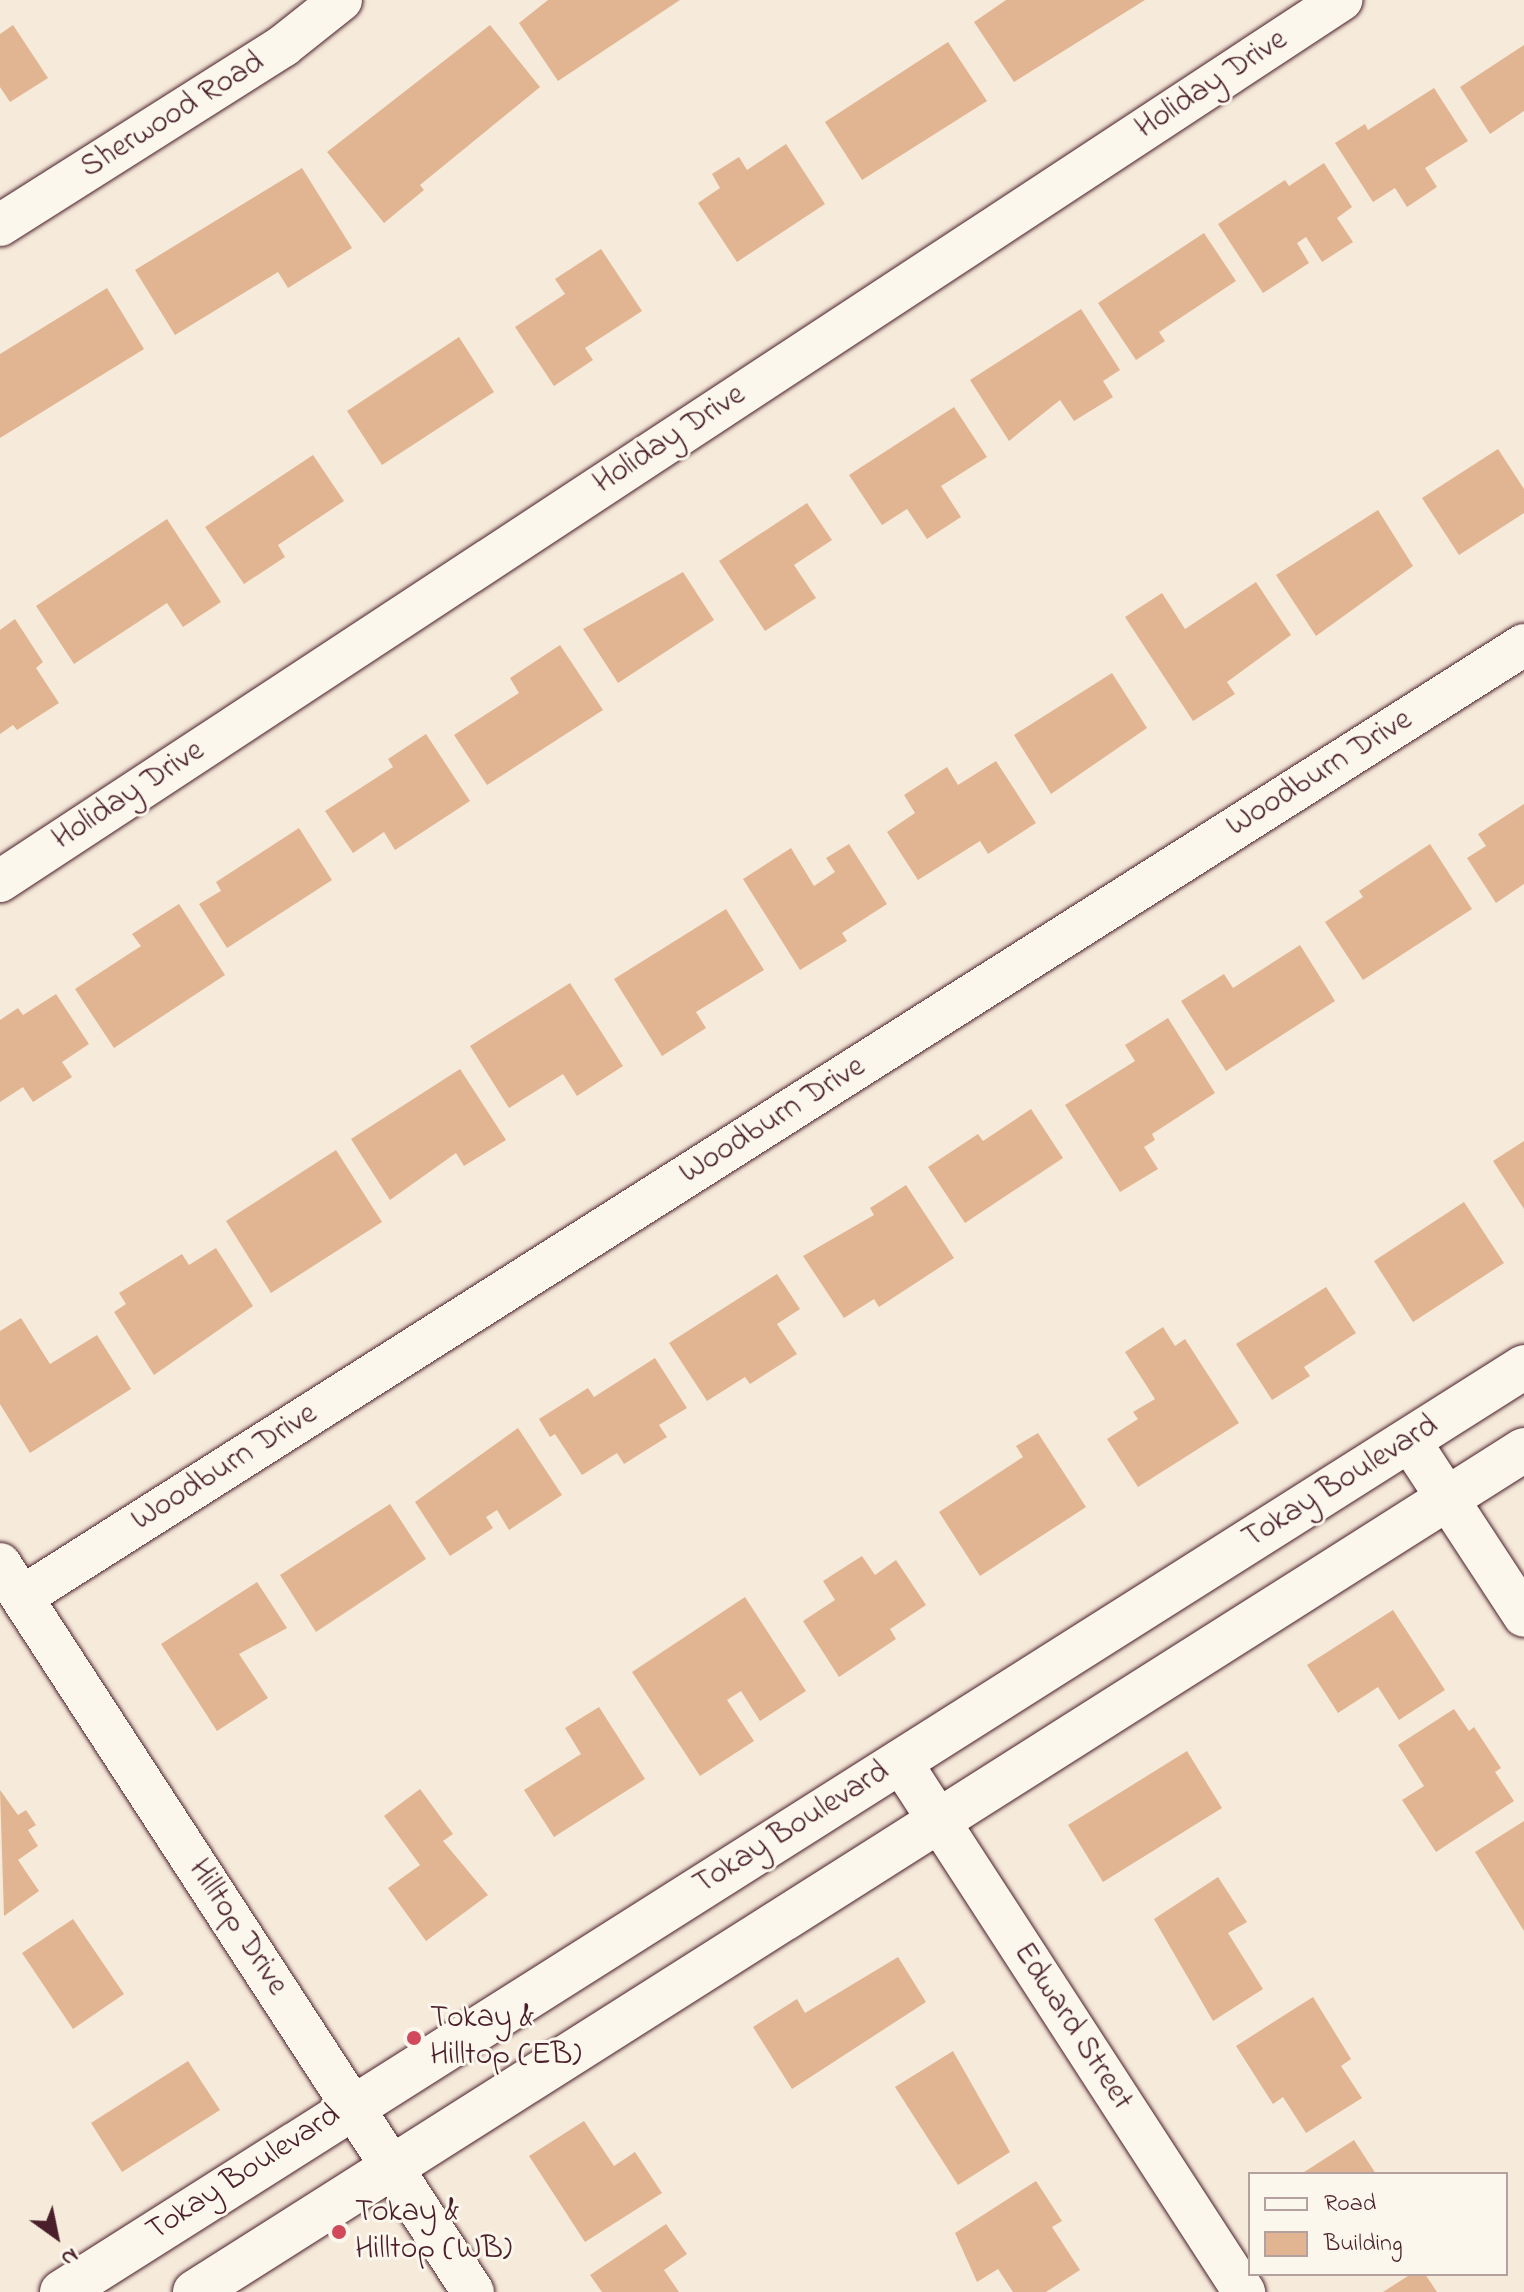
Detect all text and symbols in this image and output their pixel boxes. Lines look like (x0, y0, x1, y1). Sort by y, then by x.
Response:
street label: Holiday Drive (1129, 22, 1295, 148)
street label: Sherwood Road (74, 44, 272, 188)
street label: Holiday Drive (587, 377, 753, 503)
street label: Woodburn Drive (1220, 702, 1420, 846)
street label: Holiday Drive (46, 733, 212, 859)
street label: Woodburn Drive (673, 1049, 873, 1193)
street label: Woodburn Drive (125, 1396, 325, 1540)
street label: Tokay Boulevard (1236, 1408, 1446, 1558)
street label: Tokay Boulevard (687, 1754, 897, 1904)
street label: Hilltop Drive (179, 1853, 295, 2003)
street label: Edward Street (1004, 1936, 1140, 2118)
place label: Tokay & Hilltop (EB) (430, 2001, 582, 2076)
marker: Tokay & Hilltop (EB) (405, 2029, 423, 2047)
street label: Tokay Boulevard (140, 2097, 348, 2251)
legend (1248, 2172, 1508, 2276)
text: Road (1324, 2187, 1376, 2222)
place label: Tokay & Hilltop (WB) (355, 2195, 512, 2270)
north arrow (16, 2196, 96, 2276)
marker: Tokay & Hilltop (WB) (330, 2223, 348, 2241)
text: Building (1324, 2227, 1403, 2262)
text: N (54, 2239, 84, 2274)

